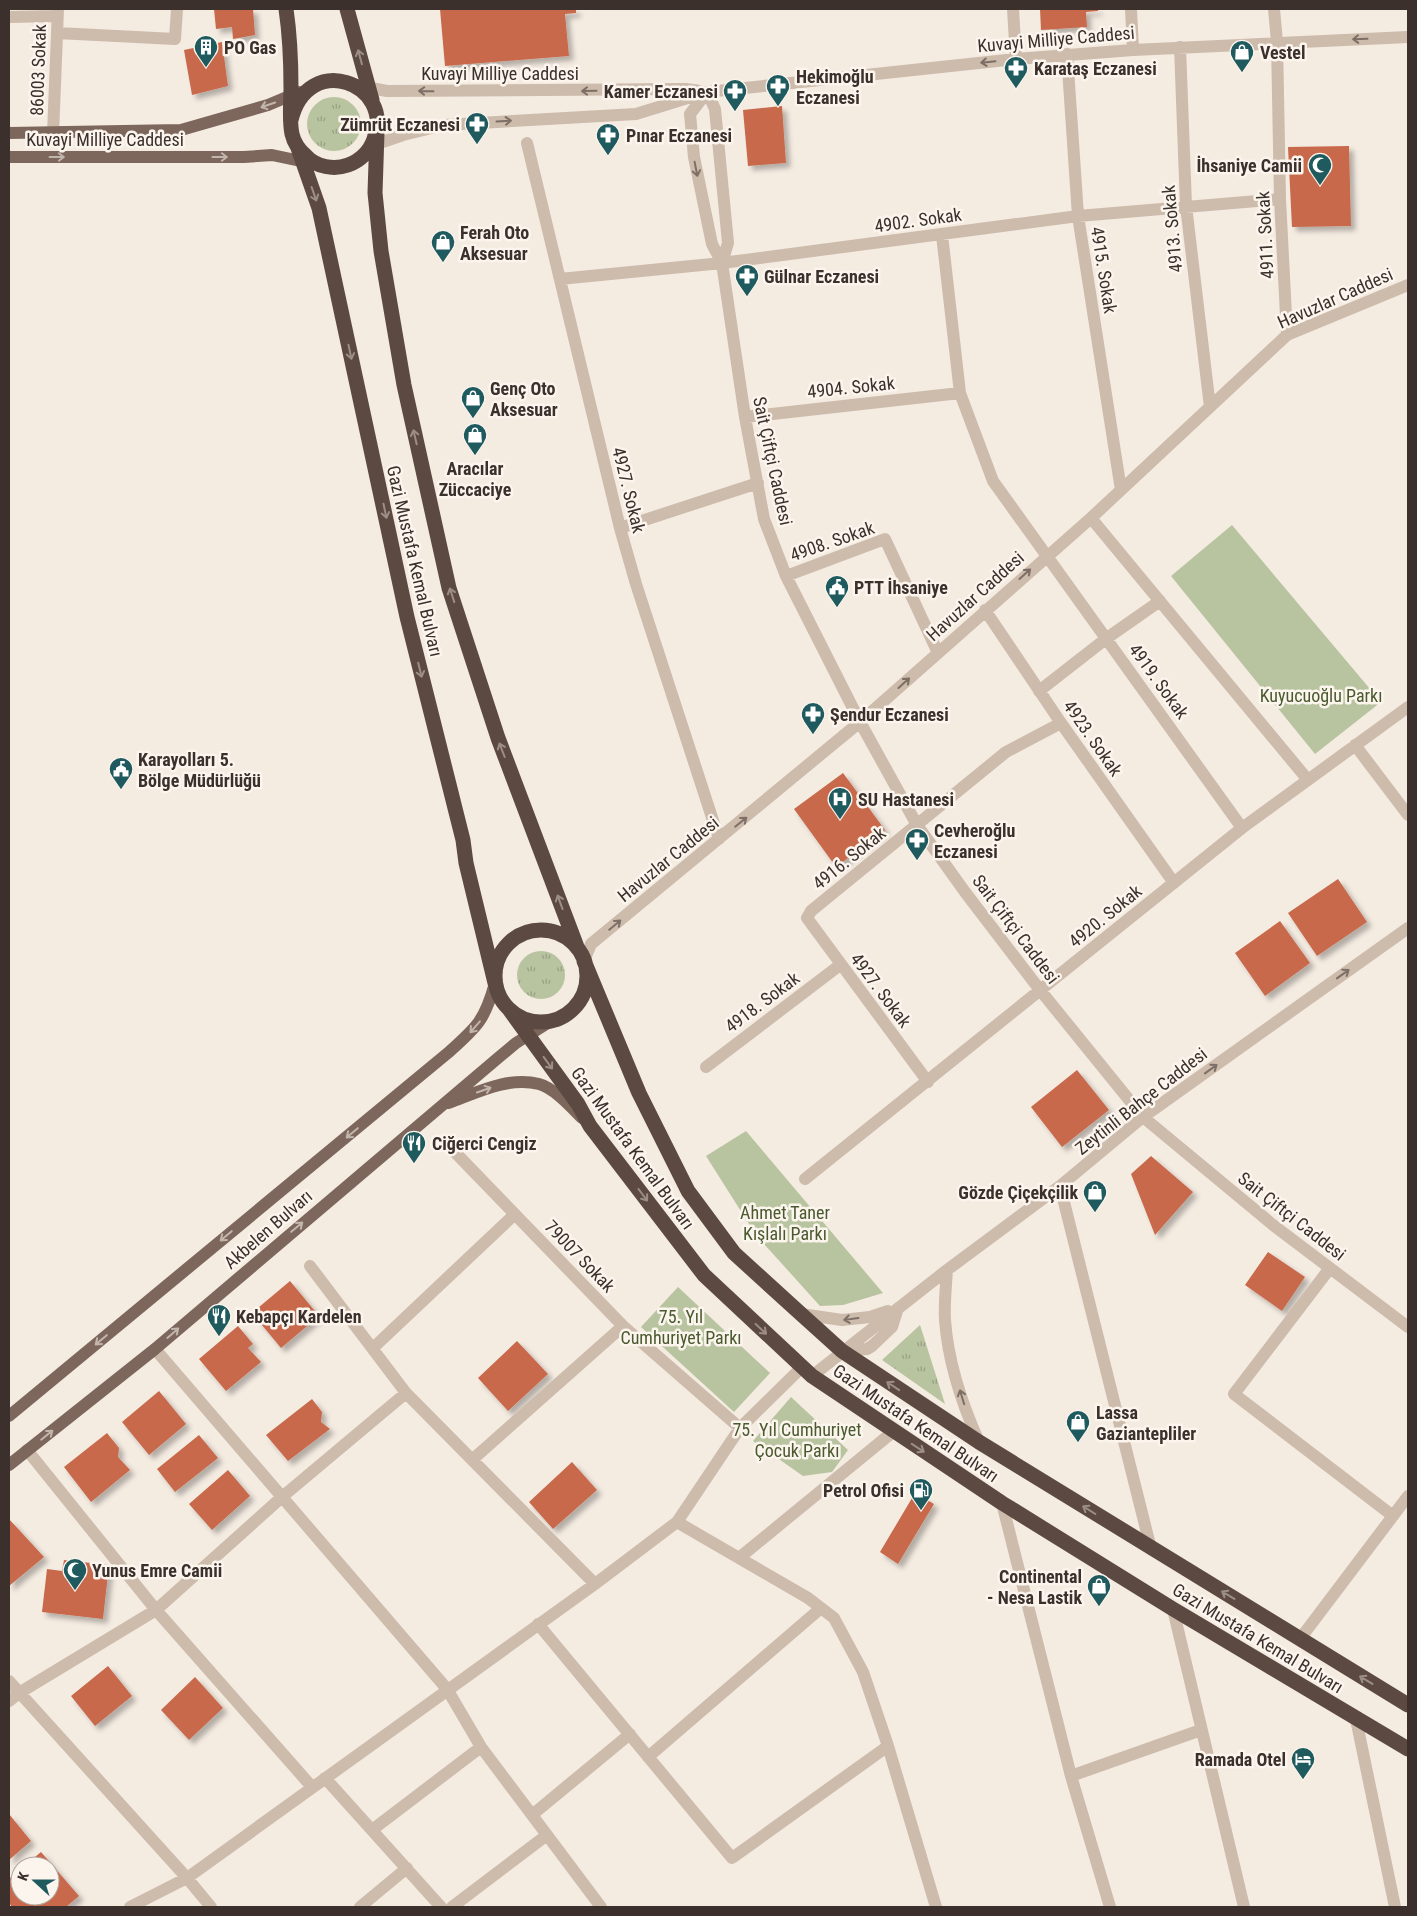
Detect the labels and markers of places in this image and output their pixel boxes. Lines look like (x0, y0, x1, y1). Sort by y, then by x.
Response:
building icon: PO Gas (193, 34, 219, 68)
place label: PO Gas (224, 37, 276, 58)
shop icon: Vestel (1229, 39, 1255, 73)
place label: Vestel (1260, 42, 1305, 63)
pharmacy icon: Karataş Eczanesi (1003, 55, 1029, 89)
place label: Karataş Eczanesi (1034, 58, 1157, 79)
place label: Hekimoğlu Eczanesi (796, 66, 874, 108)
pharmacy icon: Hekimoğlu Eczanesi (765, 73, 791, 107)
pharmacy icon: Kamer Eczanesi (722, 78, 748, 112)
place label: Kamer Eczanesi (604, 81, 718, 102)
pharmacy icon: Zümrüt Eczanesi (464, 111, 490, 145)
place label: Zümrüt Eczanesi (340, 114, 460, 135)
pharmacy icon: Pınar Eczanesi (595, 122, 621, 156)
place label: Pınar Eczanesi (626, 125, 732, 146)
mosque icon: İhsaniye Camii (1307, 152, 1333, 186)
place label: İhsaniye Camii (1196, 155, 1302, 176)
place label: Ferah Oto Aksesuar (460, 222, 529, 264)
shop icon: Ferah Oto Aksesuar (430, 229, 456, 263)
pharmacy icon: Gülnar Eczanesi (734, 263, 760, 297)
place label: Gülnar Eczanesi (764, 266, 879, 287)
place label: Genç Oto Aksesuar (490, 378, 558, 420)
shop icon: Genç Oto Aksesuar (460, 385, 486, 419)
shop icon: Aracılar Züccaciye (462, 422, 488, 456)
place label: Aracılar Züccaciye (439, 458, 512, 500)
public building icon: PTT İhsaniye (824, 574, 850, 608)
place label: PTT İhsaniye (854, 577, 948, 598)
pharmacy icon: Şendur Eczanesi (800, 701, 826, 735)
place label: Şendur Eczanesi (830, 704, 949, 725)
place label: Karayolları 5. Bölge Müdürlüğü (138, 749, 261, 791)
public building icon: Karayolları 5. Bölge Müdürlüğü (108, 756, 134, 790)
hospital icon: SU Hastanesi (827, 786, 853, 820)
place label: SU Hastanesi (858, 789, 954, 810)
place label: Cevheroğlu Eczanesi (934, 820, 1015, 862)
pharmacy icon: Cevheroğlu Eczanesi (904, 827, 930, 861)
restaurant icon: Ciğerci Cengiz (401, 1130, 427, 1164)
place label: Ciğerci Cengiz (432, 1133, 537, 1154)
shop icon: Gözde Çiçekçilik (1082, 1179, 1108, 1213)
place label: Gözde Çiçekçilik (958, 1182, 1078, 1203)
restaurant icon: Kebapçı Kardelen (206, 1303, 232, 1337)
place label: Kebapçı Kardelen (236, 1306, 362, 1327)
place label: Lassa Gaziantepliler (1096, 1402, 1196, 1444)
shop icon: Lassa Gaziantepliler (1065, 1409, 1091, 1443)
fuel station icon: Petrol Ofisi (908, 1477, 934, 1511)
place label: Petrol Ofisi (823, 1480, 904, 1501)
mosque icon: Yunus Emre Camii (62, 1557, 88, 1591)
place label: Yunus Emre Camii (92, 1560, 222, 1581)
place label: Continental - Nesa Lastik (987, 1566, 1082, 1608)
shop icon: Continental - Nesa Lastik (1086, 1573, 1112, 1607)
hotel icon: Ramada Otel (1290, 1746, 1316, 1780)
place label: Ramada Otel (1195, 1749, 1286, 1770)

